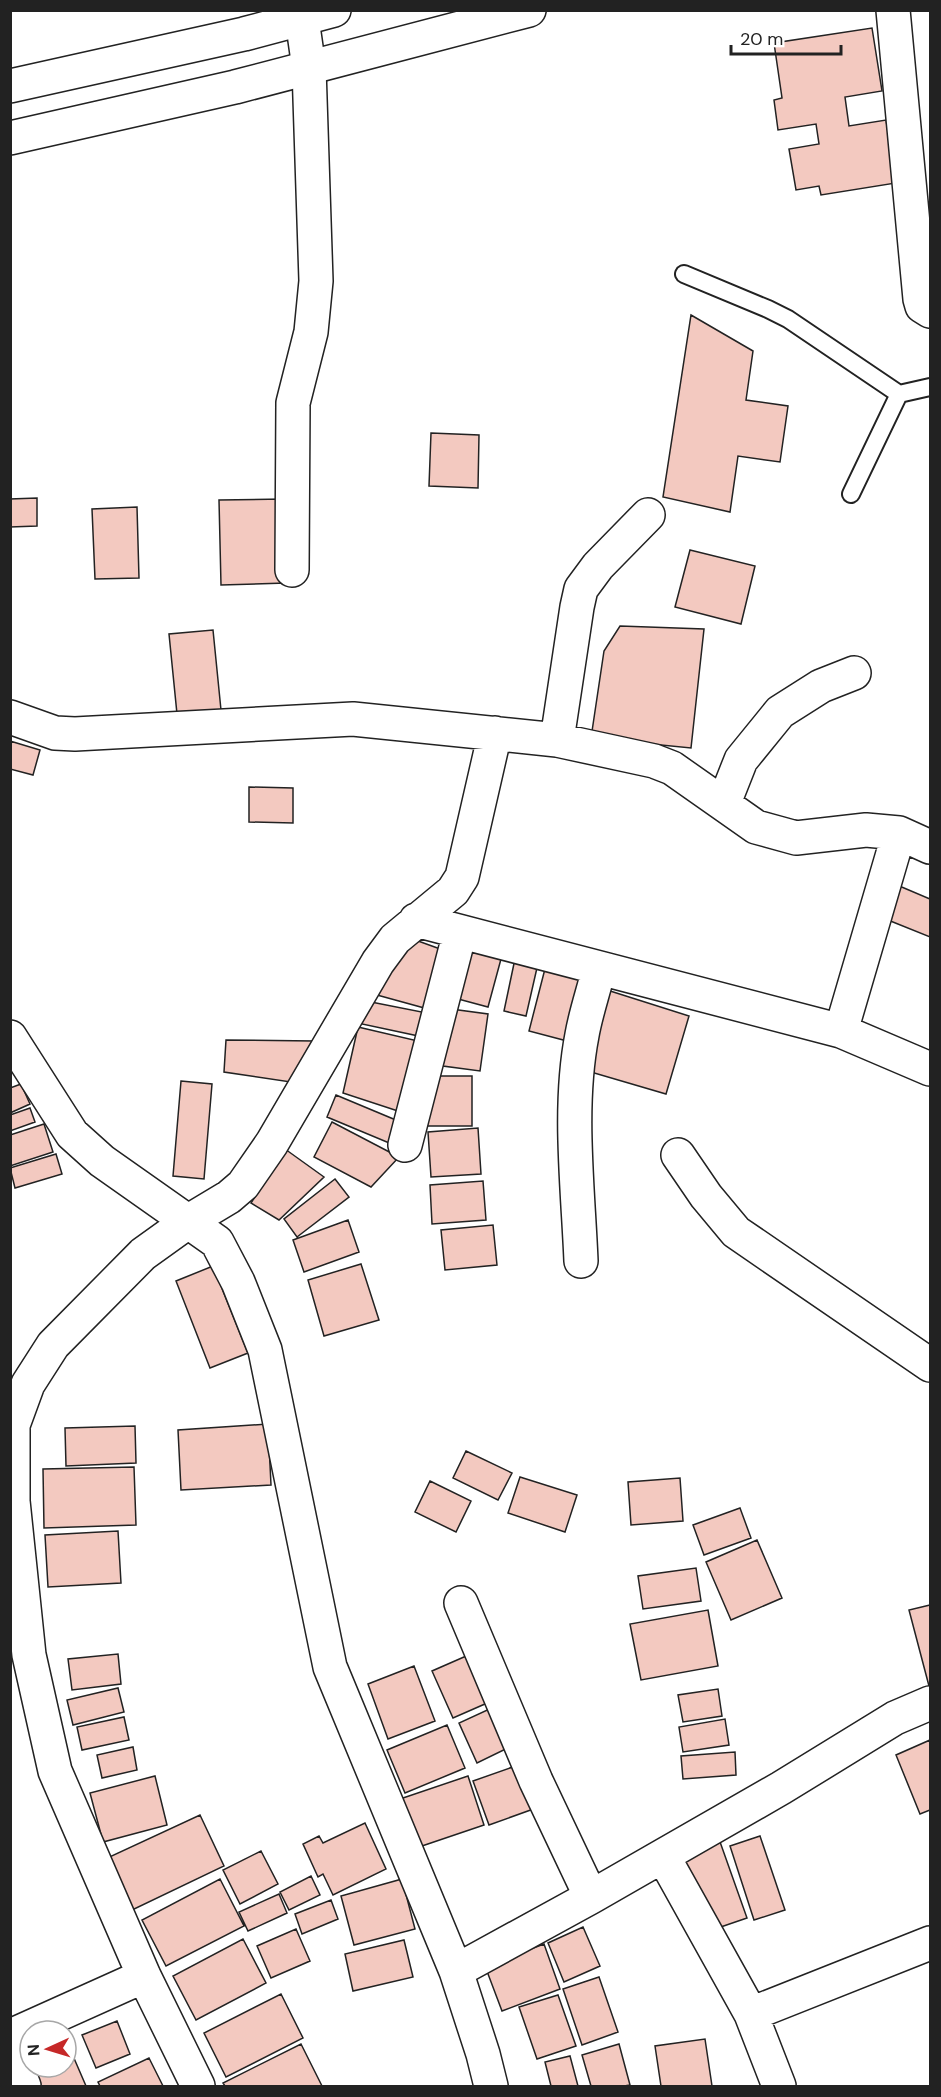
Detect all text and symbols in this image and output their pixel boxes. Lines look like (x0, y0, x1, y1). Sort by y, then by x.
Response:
scale bar (731, 18, 840, 56)
text: 20 m (740, 27, 783, 51)
north arrow (18, 2019, 78, 2079)
text: N (23, 2043, 44, 2057)

